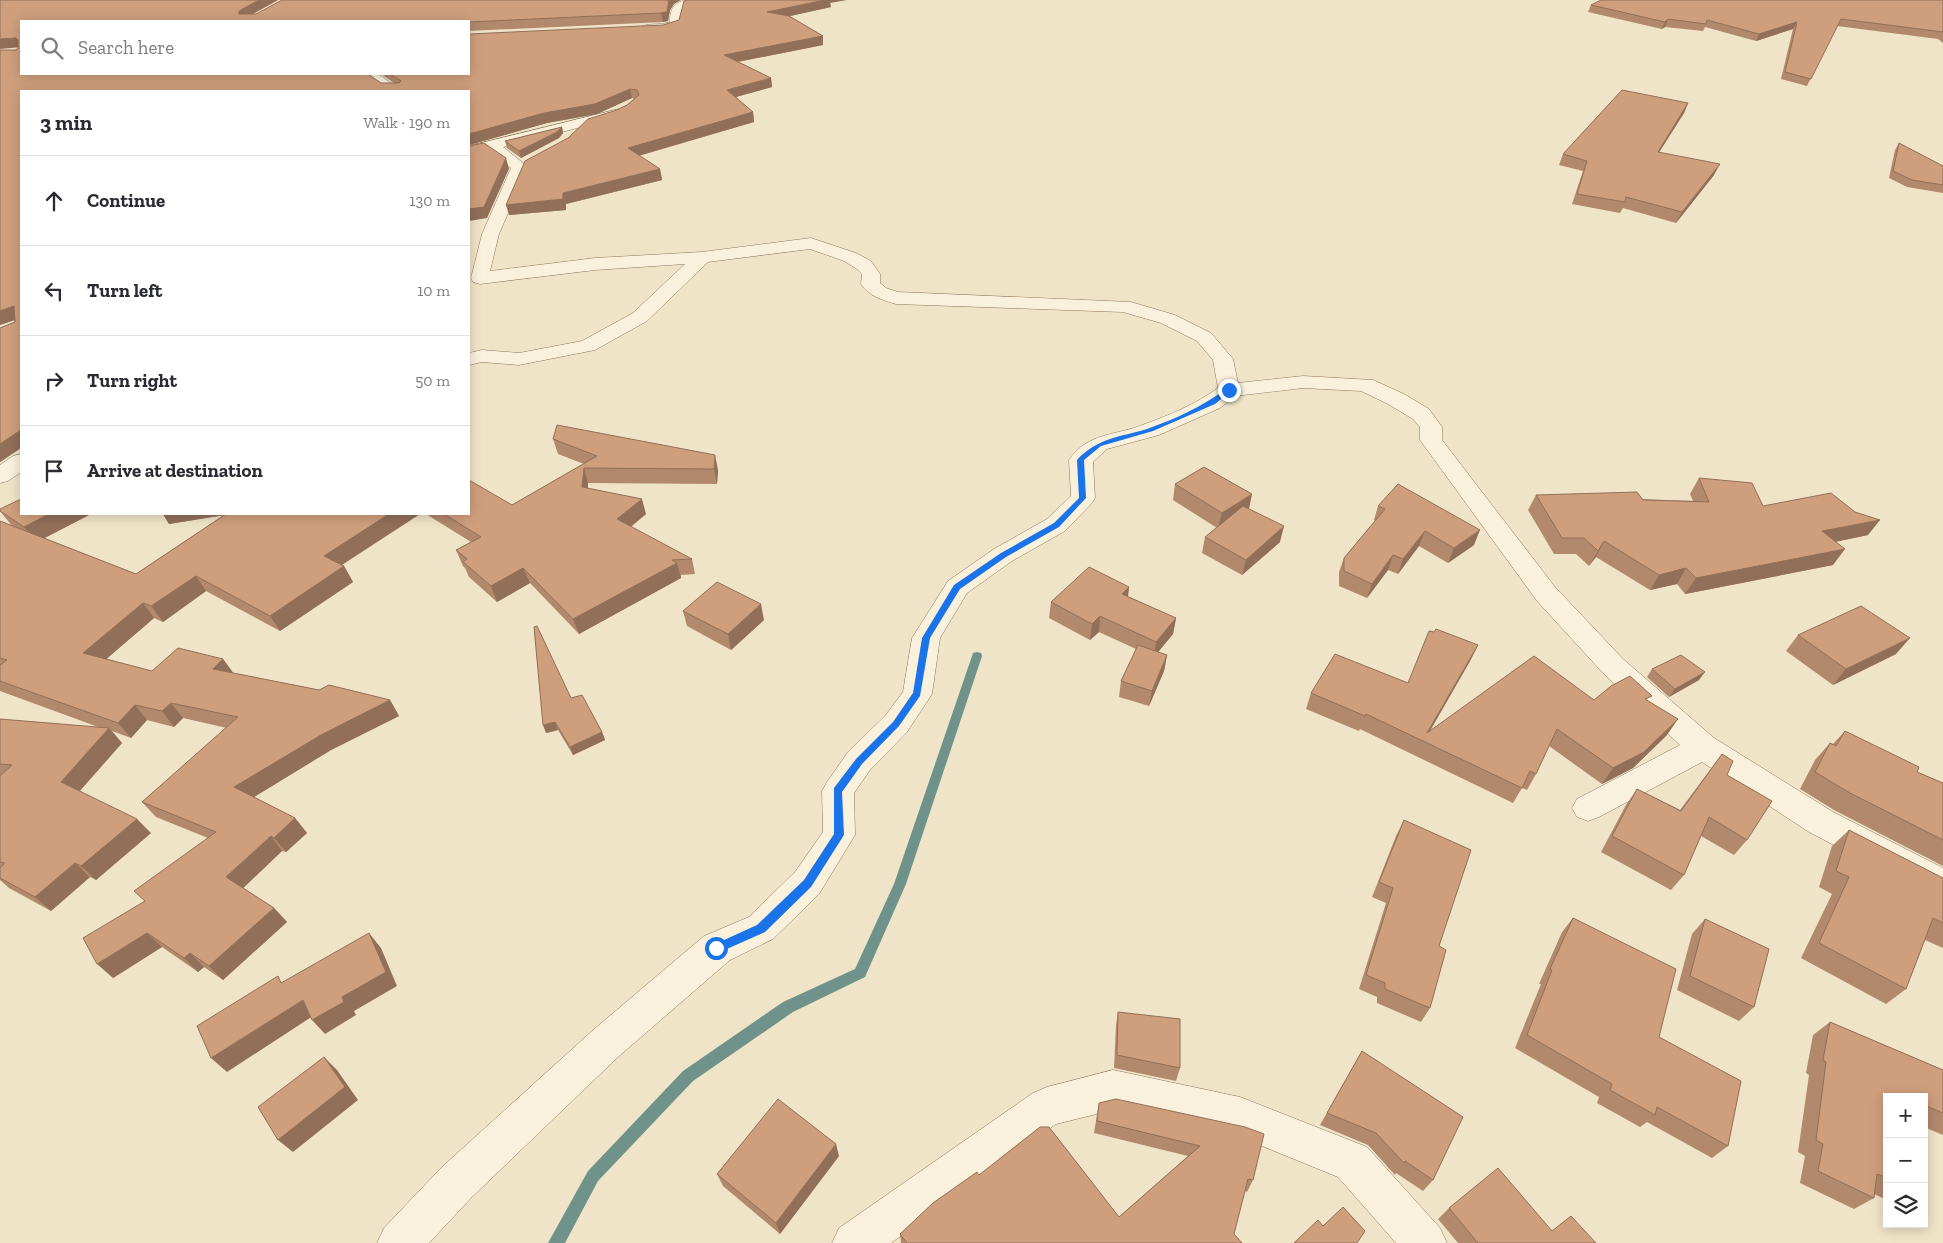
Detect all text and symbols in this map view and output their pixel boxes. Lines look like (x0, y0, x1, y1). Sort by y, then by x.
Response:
search box (20, 20, 470, 75)
icon: search (38, 34, 66, 62)
text: Search here (78, 36, 174, 59)
text: 3 min (40, 110, 92, 135)
text: Walk · 190 m (363, 113, 450, 132)
icon: ahead (40, 187, 68, 215)
text: Continue (87, 189, 165, 212)
text: 130 m (409, 191, 450, 210)
icon: left (40, 277, 68, 305)
text: Turn left (87, 279, 162, 302)
text: 10 m (417, 281, 450, 300)
icon: right (40, 367, 68, 395)
text: Turn right (87, 369, 177, 392)
text: 50 m (415, 371, 450, 390)
route end (1218, 379, 1241, 402)
icon: arrive (40, 457, 68, 485)
text: Arrive at destination (87, 459, 263, 482)
route start (705, 937, 728, 960)
map controls (1883, 1093, 1928, 1228)
button: + (1883, 1093, 1928, 1138)
button: − (1883, 1138, 1928, 1183)
button: layers (1883, 1183, 1928, 1228)

